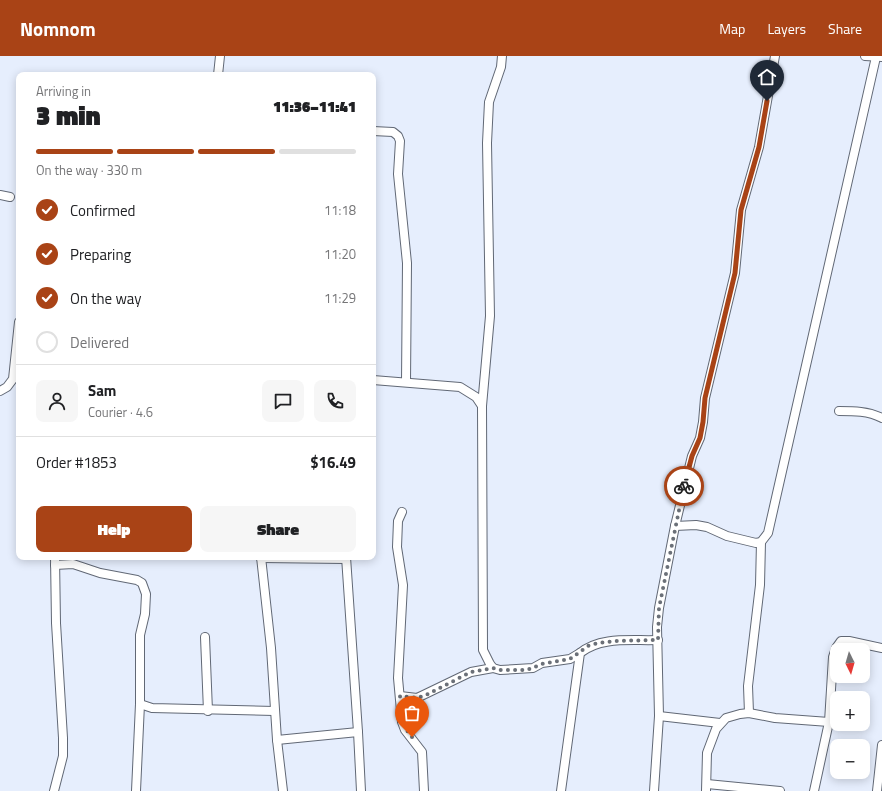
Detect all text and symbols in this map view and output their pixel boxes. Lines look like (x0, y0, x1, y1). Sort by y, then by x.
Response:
text: Nomnom (20, 14, 96, 43)
text: Map (719, 18, 745, 39)
text: Layers (767, 18, 806, 39)
text: Share (828, 18, 862, 39)
pin (750, 60, 784, 101)
icon: home (756, 66, 778, 88)
text: Arriving in (36, 81, 91, 101)
text: 11:36–11:41 (273, 95, 356, 118)
text: 3 min (36, 96, 101, 135)
text: On the way · 330 m (36, 160, 142, 180)
icon: check (36, 199, 58, 221)
text: Confirmed (70, 199, 135, 222)
text: 11:18 (324, 200, 356, 220)
icon: check (36, 243, 58, 265)
text: Preparing (70, 243, 131, 266)
text: 11:20 (324, 244, 356, 264)
icon: check (36, 287, 58, 309)
text: On the way (70, 287, 142, 310)
text: 11:29 (324, 288, 356, 308)
text: Delivered (70, 331, 129, 354)
text: Sam (88, 379, 116, 402)
button: person (36, 380, 78, 422)
button: chat (262, 380, 304, 422)
button: phone (314, 380, 356, 422)
text: Courier · 4.6 (88, 402, 153, 422)
text: Order #1853 (36, 451, 117, 474)
text: $16.49 (310, 451, 356, 474)
courier (664, 466, 704, 506)
icon: bike (673, 475, 695, 497)
button: Help (36, 506, 192, 552)
button: Share (200, 506, 356, 552)
north arrow (830, 643, 870, 683)
map controls (830, 643, 870, 779)
button: + (830, 691, 870, 731)
pin (395, 696, 429, 737)
icon: bag (401, 702, 423, 724)
button: − (830, 739, 870, 779)

